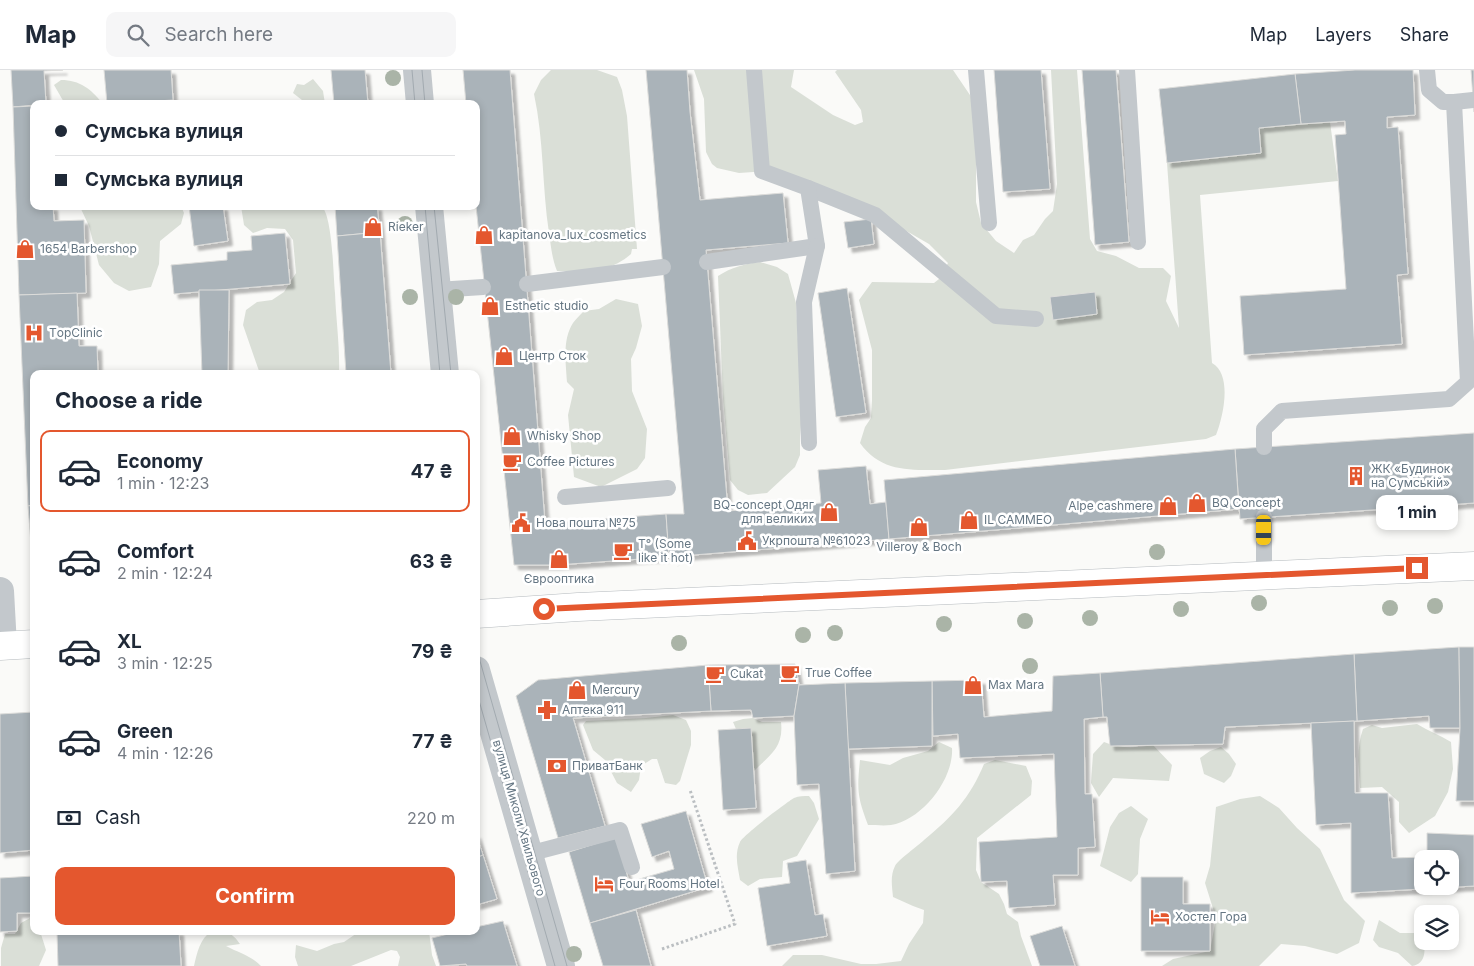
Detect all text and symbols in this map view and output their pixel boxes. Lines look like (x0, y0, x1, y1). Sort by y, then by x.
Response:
search box (106, 12, 456, 57)
text: Map (25, 20, 76, 49)
icon: search (124, 21, 152, 49)
text: Search here (164, 23, 273, 46)
text: Map (1250, 24, 1287, 45)
text: Layers (1315, 24, 1372, 45)
text: Share (1400, 24, 1449, 45)
text: Сумська вулиця (85, 120, 243, 143)
text: Сумська вулиця (85, 168, 243, 191)
shop icon: Rieker (362, 216, 384, 238)
place label: Rieker (388, 219, 424, 234)
shop icon: kapitanova_lux_cosmetics (473, 224, 495, 246)
place label: kapitanova_lux_cosmetics (499, 227, 647, 242)
shop icon: 1654 Barbershop (14, 238, 36, 260)
place label: 1654 Barbershop (40, 241, 137, 256)
shop icon: Esthetic studio (479, 295, 501, 317)
place label: Esthetic studio (505, 298, 588, 313)
hospital icon: TоpClinic (23, 322, 45, 344)
place label: TоpClinic (49, 325, 103, 340)
shop icon: Центр Сток (493, 345, 515, 367)
place label: Центр Сток (519, 348, 587, 363)
text: Choose a ride (55, 387, 203, 413)
shop icon: Whisky Shop (501, 425, 523, 447)
place label: Whisky Shop (527, 428, 601, 443)
icon: car (57, 449, 102, 494)
text: Economy (117, 450, 203, 473)
cafe icon: Coffee Pictures (501, 451, 523, 473)
place label: Coffee Pictures (527, 454, 615, 469)
text: 47 ₴ (411, 460, 453, 483)
place label: ЖК «Будинок на Сумській» (1371, 461, 1451, 490)
building icon: ЖК «Будинок на Сумській» (1345, 465, 1367, 487)
text: 1 min · 12:23 (117, 473, 209, 493)
shop icon: BQ Concept (1186, 492, 1208, 514)
shop icon: Alpe cashmere (1157, 495, 1179, 517)
place label: BQ Concept (1212, 495, 1281, 510)
callout: 1 min (1376, 496, 1458, 530)
place label: BQ-concept Одяг для великих (713, 497, 814, 526)
place label: Alpe cashmere (1068, 498, 1153, 513)
shop icon: BQ-concept Одяг для великих (818, 501, 840, 523)
text: 1 min (1397, 502, 1437, 522)
shop icon: IL CAMMEO (958, 509, 980, 531)
public building icon: Нова пошта №75 (510, 512, 532, 534)
place label: IL CAMMEO (984, 512, 1052, 527)
place label: Нова пошта №75 (536, 515, 636, 530)
car (1256, 515, 1271, 545)
shop icon: Villeroy & Boch (908, 516, 930, 538)
public building icon: Укрпошта №61023 (736, 530, 758, 552)
place label: Укрпошта №61023 (762, 533, 870, 548)
place label: T° (Some like it hot) (638, 536, 693, 565)
icon: car (57, 539, 102, 584)
place label: Villeroy & Boch (876, 539, 962, 554)
text: Comfort (117, 540, 194, 563)
cafe icon: T° (Some like it hot) (612, 540, 634, 562)
shop icon: Єврооптика (548, 548, 570, 570)
text: 63 ₴ (410, 550, 453, 573)
route end (1406, 557, 1428, 579)
text: 2 min · 12:24 (117, 563, 213, 583)
place label: Єврооптика (524, 571, 594, 586)
route start (533, 598, 555, 620)
icon: car (57, 629, 102, 674)
text: XL (117, 630, 142, 653)
text: 79 ₴ (411, 640, 453, 663)
text: 3 min · 12:25 (117, 653, 213, 673)
cafe icon: True Coffee (779, 662, 801, 684)
cafe icon: Cukat (704, 663, 726, 685)
place label: True Coffee (805, 665, 872, 680)
place label: Cukat (730, 666, 763, 681)
shop icon: Max Mara (962, 674, 984, 696)
place label: Max Mara (988, 677, 1044, 692)
shop icon: Mercury (566, 679, 588, 701)
place label: Mercury (592, 682, 640, 697)
pharmacy icon: Аптека 911 (536, 699, 558, 721)
place label: Аптека 911 (562, 702, 624, 717)
icon: car (57, 719, 102, 764)
text: Green (117, 720, 173, 743)
text: 77 ₴ (412, 730, 453, 753)
street label: вулиця Миколи Хвильового (490, 738, 549, 898)
text: 4 min · 12:26 (117, 743, 213, 763)
bank icon: ПриватБанк (546, 755, 568, 777)
place label: ПриватБанк (572, 758, 643, 773)
icon: cash (55, 804, 83, 832)
text: Cash (95, 806, 141, 829)
text: 220 m (407, 808, 455, 828)
map controls (1414, 850, 1459, 950)
button: locate (1414, 850, 1459, 895)
button: Confirm (55, 867, 455, 925)
hotel icon: Four Rooms Hotel (593, 873, 615, 895)
place label: Four Rooms Hotel (619, 876, 720, 891)
button: layers (1414, 905, 1459, 950)
hotel icon: Хостел Гора (1149, 906, 1171, 928)
place label: Хостел Гора (1175, 909, 1247, 924)

